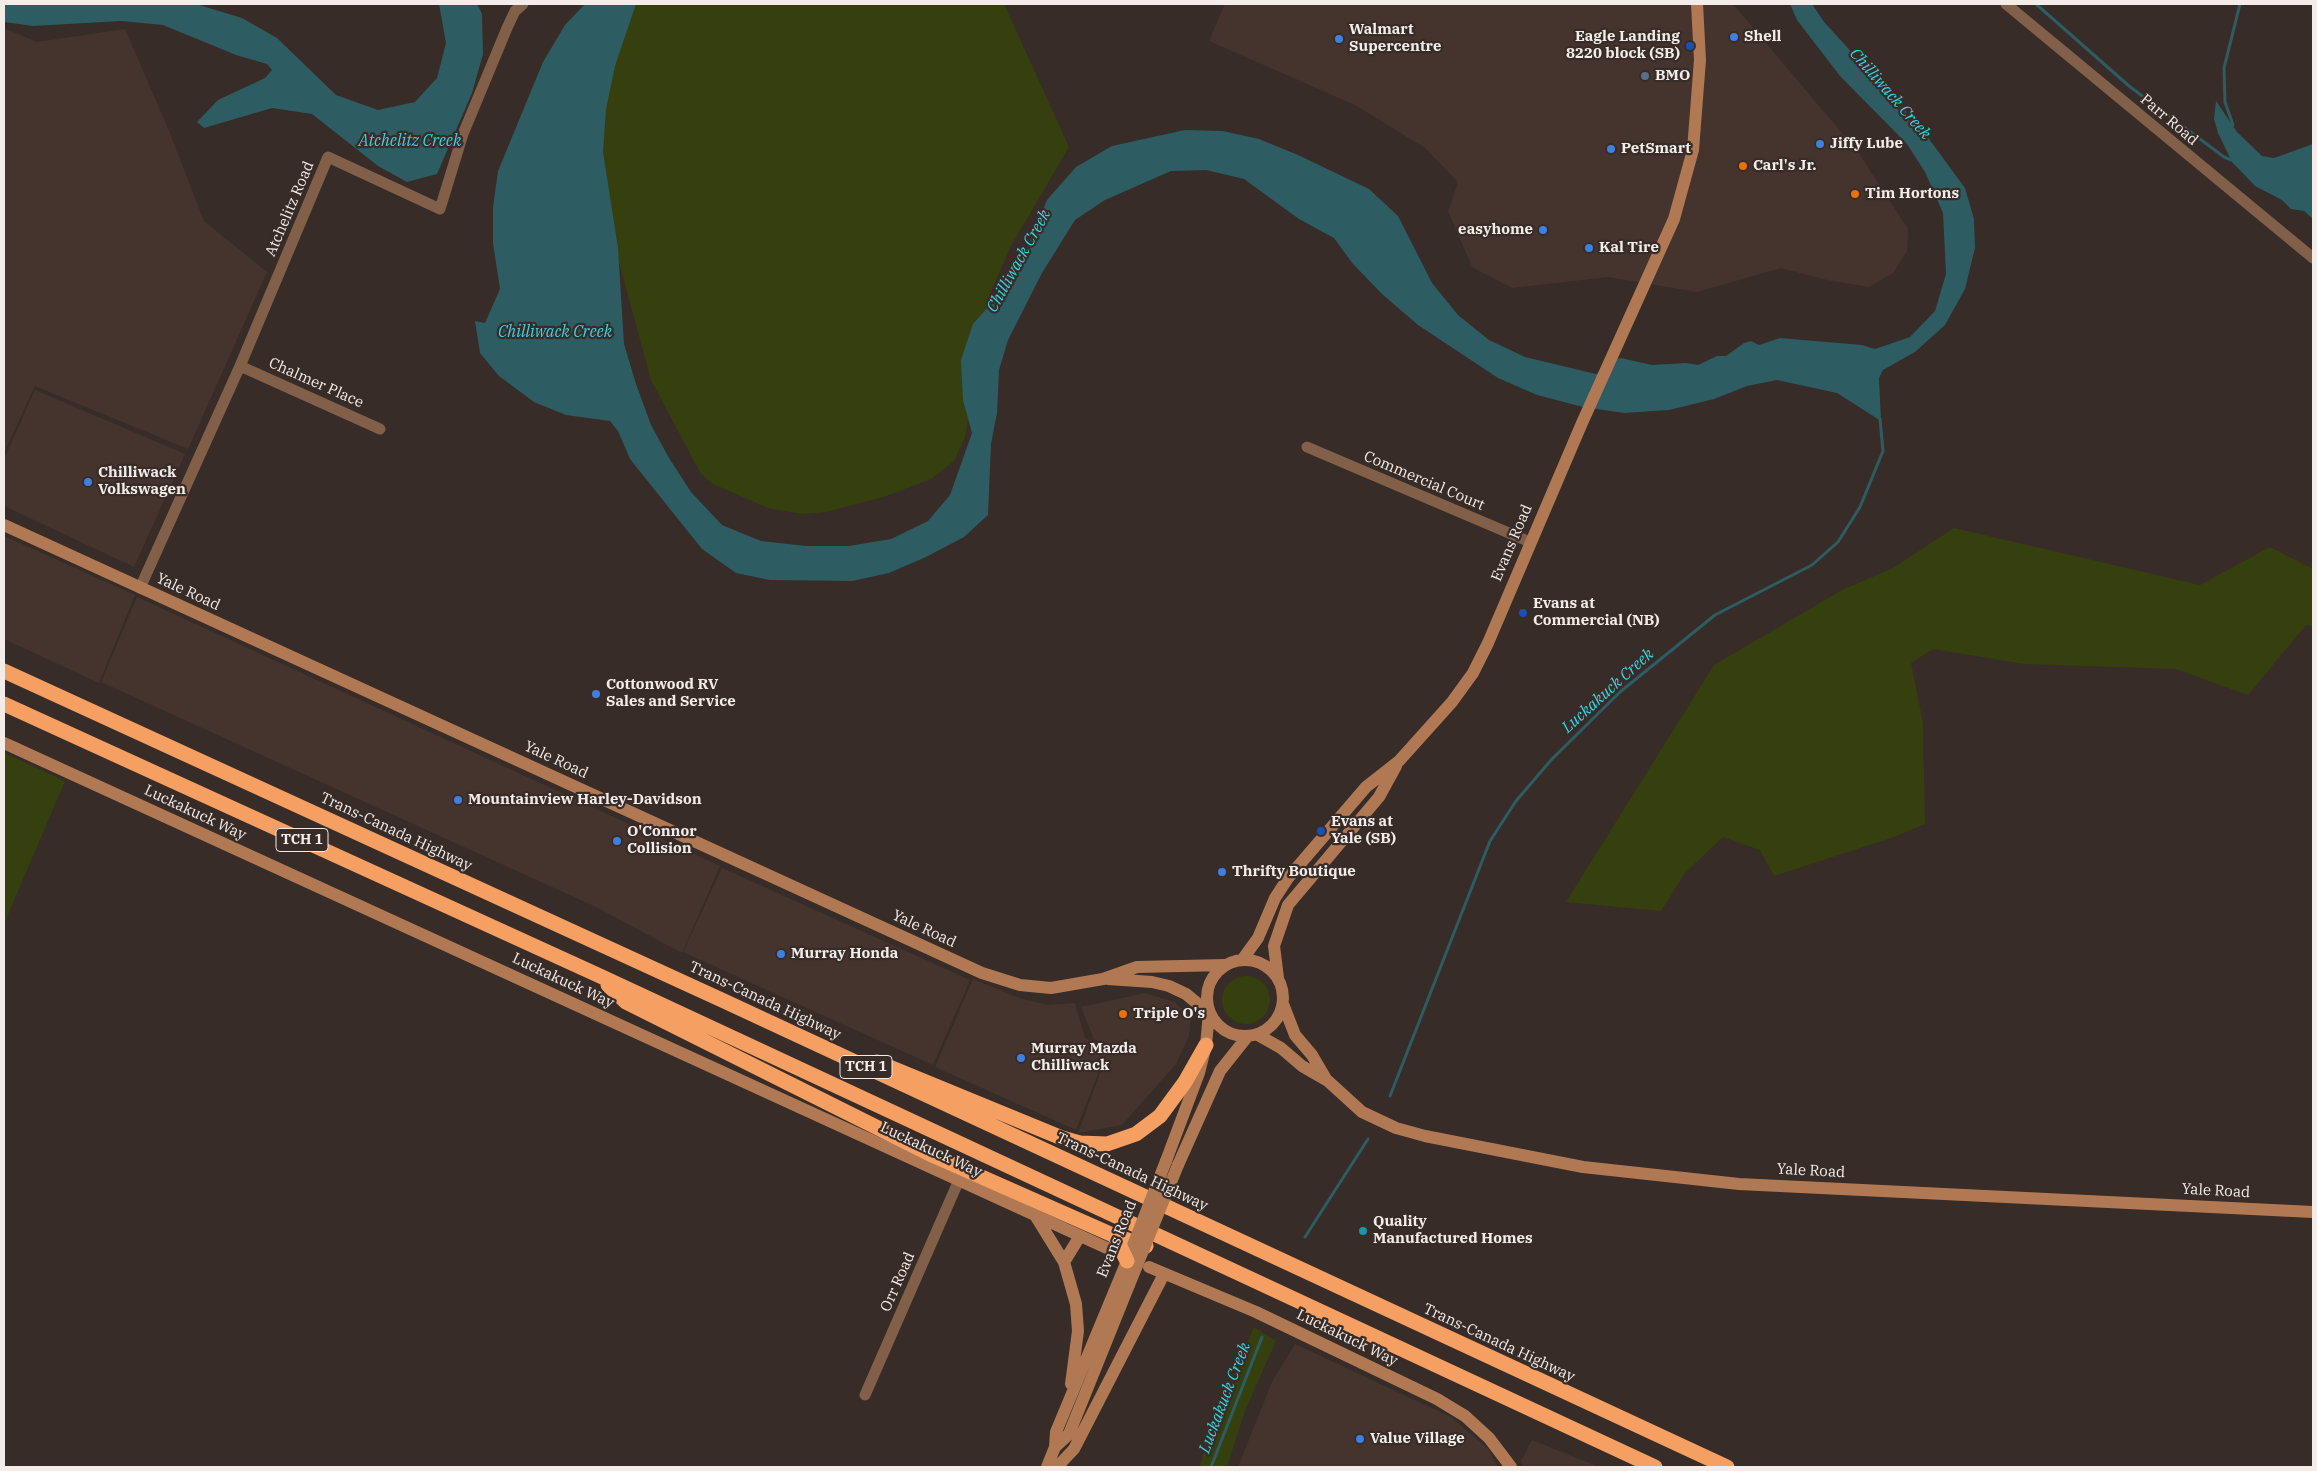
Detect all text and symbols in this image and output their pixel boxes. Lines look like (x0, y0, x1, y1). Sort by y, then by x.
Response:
place label: Walmart Supercentre (1349, 21, 1441, 56)
place label: Eagle Landing 8220 block (SB) (1566, 28, 1680, 63)
place label: Shell (1744, 28, 1781, 46)
marker: Shell (1728, 31, 1740, 43)
marker: Walmart Supercentre (1333, 33, 1345, 45)
marker: Eagle Landing 8220 block (SB) (1684, 40, 1696, 52)
water label: Chilliwack Creek (1845, 45, 1935, 143)
place label: BMO (1655, 67, 1690, 85)
marker: BMO (1639, 70, 1651, 82)
street label: Parr Road (2136, 91, 2202, 149)
water label: Atchelitz Creek (359, 131, 461, 151)
place label: Jiffy Lube (1830, 135, 1903, 153)
marker: Jiffy Lube (1814, 138, 1826, 150)
place label: PetSmart (1621, 140, 1691, 158)
marker: PetSmart (1605, 143, 1617, 155)
place label: Carl's Jr. (1753, 157, 1817, 175)
street label: Atchelitz Road (262, 159, 318, 259)
marker: Carl's Jr. (1737, 160, 1749, 172)
place label: Tim Hortons (1865, 185, 1959, 203)
marker: Tim Hortons (1849, 188, 1861, 200)
water label: Chilliwack Creek (983, 206, 1055, 316)
place label: easyhome (1458, 221, 1533, 239)
marker: easyhome (1537, 224, 1549, 236)
place label: Kal Tire (1599, 239, 1659, 257)
marker: Kal Tire (1583, 242, 1595, 254)
water label: Chilliwack Creek (498, 322, 612, 342)
street label: Chalmer Place (266, 354, 366, 412)
street label: Commercial Court (1361, 447, 1487, 515)
place label: Chilliwack Volkswagen (98, 464, 186, 499)
marker: Chilliwack Volkswagen (82, 476, 94, 488)
street label: Evans Road (1488, 502, 1536, 584)
street label: Yale Road (153, 569, 223, 615)
place label: Evans at Commercial (NB) (1533, 595, 1660, 630)
marker: Evans at Commercial (NB) (1517, 607, 1529, 619)
water label: Luckakuck Creek (1558, 645, 1658, 737)
place label: Cottonwood RV Sales and Service (606, 676, 736, 711)
marker: Cottonwood RV Sales and Service (590, 688, 602, 700)
street label: Yale Road (521, 737, 591, 783)
street label: Luckakuck Way (141, 782, 249, 844)
street label: Trans-Canada Highway (317, 789, 475, 875)
place label: Mountainview Harley-Davidson (468, 791, 702, 809)
marker: Mountainview Harley-Davidson (452, 794, 464, 806)
place label: Evans at Yale (SB) (1331, 813, 1396, 848)
place label: O'Connor Collision (627, 823, 697, 858)
marker: Evans at Yale (SB) (1315, 825, 1327, 837)
road number: TCH 1 (276, 828, 328, 852)
marker: O'Connor Collision (611, 835, 623, 847)
place label: Thrifty Boutique (1232, 863, 1356, 881)
marker: Thrifty Boutique (1216, 866, 1228, 878)
street label: Yale Road (889, 906, 959, 952)
place label: Murray Honda (791, 945, 898, 963)
marker: Murray Honda (775, 948, 787, 960)
street label: Luckakuck Way (509, 950, 617, 1012)
street label: Trans-Canada Highway (686, 958, 844, 1044)
place label: Triple O's (1133, 1005, 1205, 1023)
marker: Triple O's (1117, 1008, 1129, 1020)
place label: Murray Mazda Chilliwack (1031, 1040, 1137, 1075)
marker: Murray Mazda Chilliwack (1015, 1052, 1027, 1064)
road number: TCH 1 (840, 1056, 892, 1078)
street label: Luckakuck Way (877, 1119, 985, 1181)
street label: Trans-Canada Highway (1053, 1129, 1211, 1215)
street label: Yale Road (1776, 1160, 1846, 1182)
street label: Yale Road (2181, 1180, 2251, 1202)
street label: Evans Road (1093, 1198, 1141, 1280)
place label: Quality Manufactured Homes (1373, 1213, 1533, 1248)
marker: Quality Manufactured Homes (1357, 1225, 1369, 1237)
street label: Orr Road (877, 1249, 919, 1315)
street label: Trans-Canada Highway (1420, 1300, 1578, 1386)
street label: Luckakuck Way (1293, 1306, 1401, 1370)
water label: Luckakuck Creek (1195, 1340, 1255, 1456)
place label: Value Village (1370, 1430, 1465, 1448)
marker: Value Village (1354, 1433, 1366, 1445)

